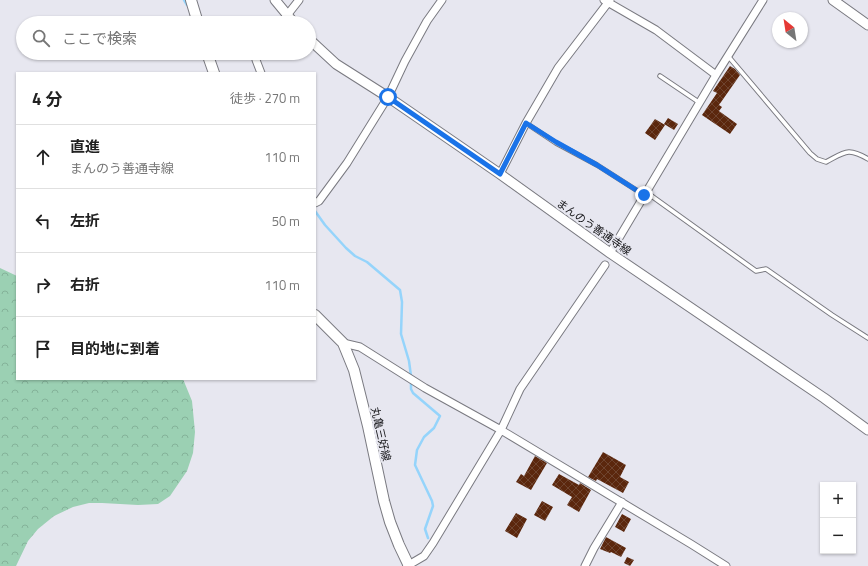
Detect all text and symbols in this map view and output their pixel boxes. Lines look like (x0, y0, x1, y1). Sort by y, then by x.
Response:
north arrow (772, 12, 808, 48)
search box (16, 16, 316, 60)
icon: search (30, 27, 52, 49)
text: ここで検索 (62, 27, 137, 50)
text: 4 分 (32, 86, 62, 112)
text: 徒歩 · 270 m (230, 88, 300, 108)
route start (379, 88, 397, 106)
text: 直進 (70, 135, 100, 158)
icon: ahead (32, 146, 54, 168)
text: 110 m (264, 147, 300, 167)
text: まんのう善通寺線 (70, 158, 174, 178)
route end (635, 186, 653, 204)
street label: まんのう善通寺線 (553, 195, 635, 259)
text: 左折 (70, 209, 100, 232)
icon: left (32, 210, 54, 232)
text: 50 m (272, 211, 300, 231)
text: 右折 (70, 273, 100, 296)
icon: right (32, 274, 54, 296)
text: 110 m (264, 275, 300, 295)
text: 目的地に到着 (70, 337, 160, 360)
icon: arrive (32, 338, 54, 360)
street label: 丸亀三好線 (367, 405, 395, 463)
map controls (820, 482, 856, 554)
button: + (820, 482, 856, 518)
button: − (820, 518, 856, 554)

